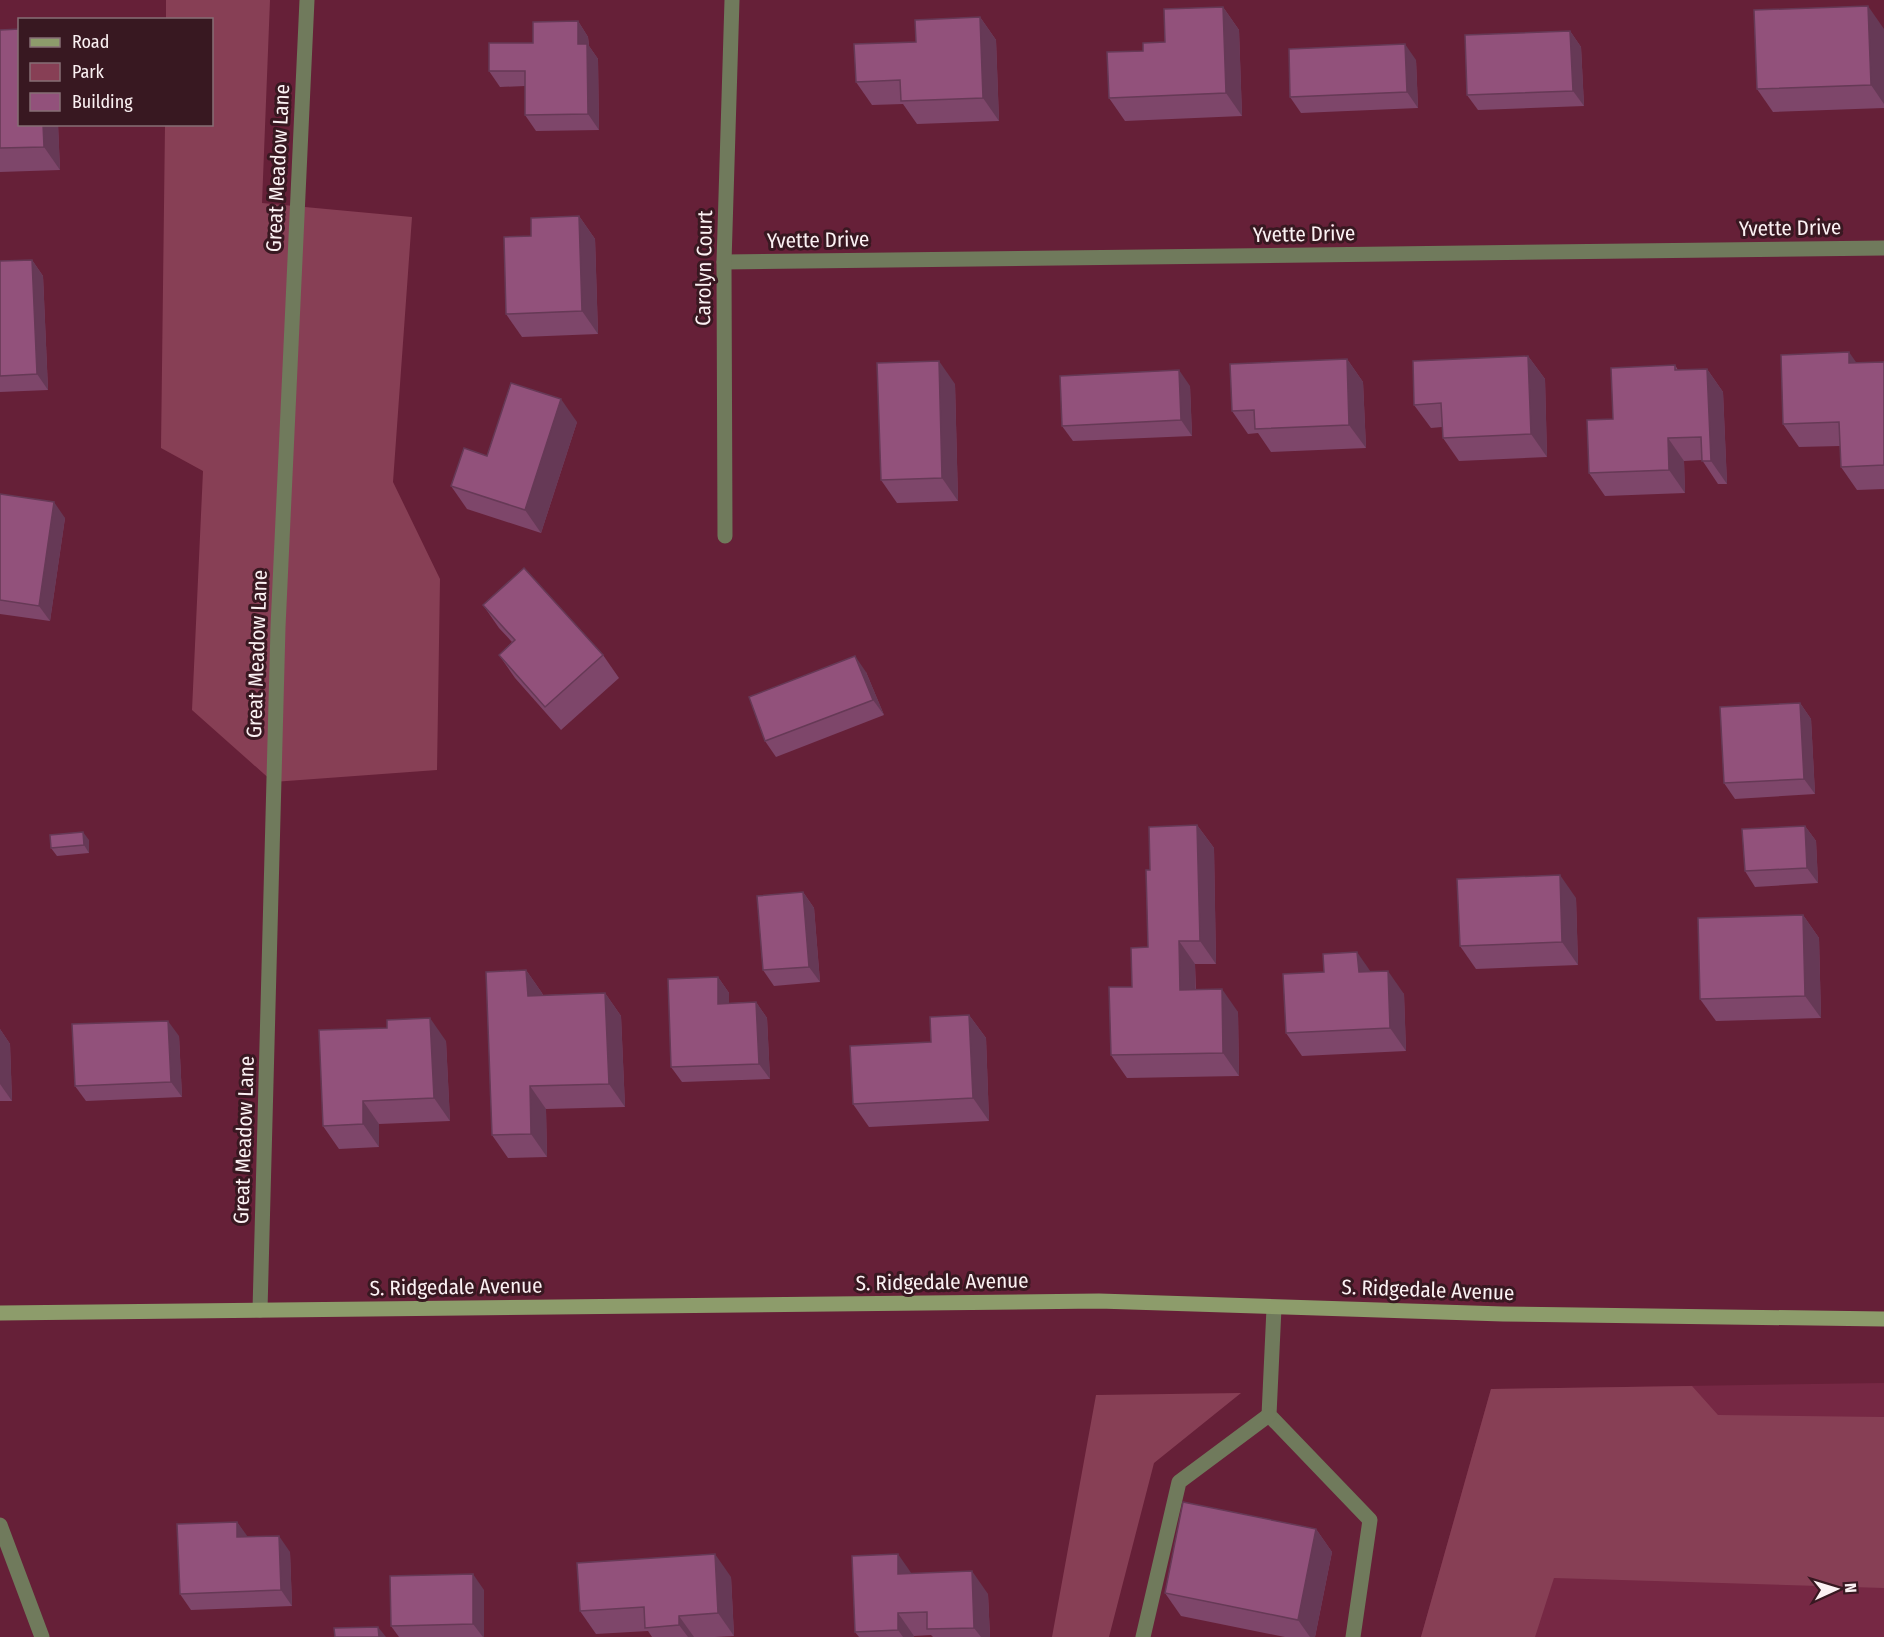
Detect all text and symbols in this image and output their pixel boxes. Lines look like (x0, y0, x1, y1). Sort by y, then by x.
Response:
legend (18, 18, 213, 126)
text: Road (72, 31, 109, 53)
text: Park (72, 61, 105, 83)
street label: Great Meadow Lane (261, 83, 295, 253)
text: Building (72, 91, 133, 113)
street label: Carolyn Court (690, 210, 718, 326)
street label: Yvette Drive (1739, 214, 1841, 242)
street label: Yvette Drive (1253, 220, 1355, 248)
street label: Yvette Drive (767, 226, 869, 254)
street label: Great Meadow Lane (241, 569, 273, 739)
street label: Great Meadow Lane (228, 1055, 260, 1225)
street label: S. Ridgedale Avenue (855, 1267, 1029, 1297)
street label: S. Ridgedale Avenue (369, 1272, 543, 1302)
street label: S. Ridgedale Avenue (1341, 1274, 1515, 1306)
north arrow (1806, 1559, 1866, 1619)
text: N (1841, 1583, 1860, 1593)

